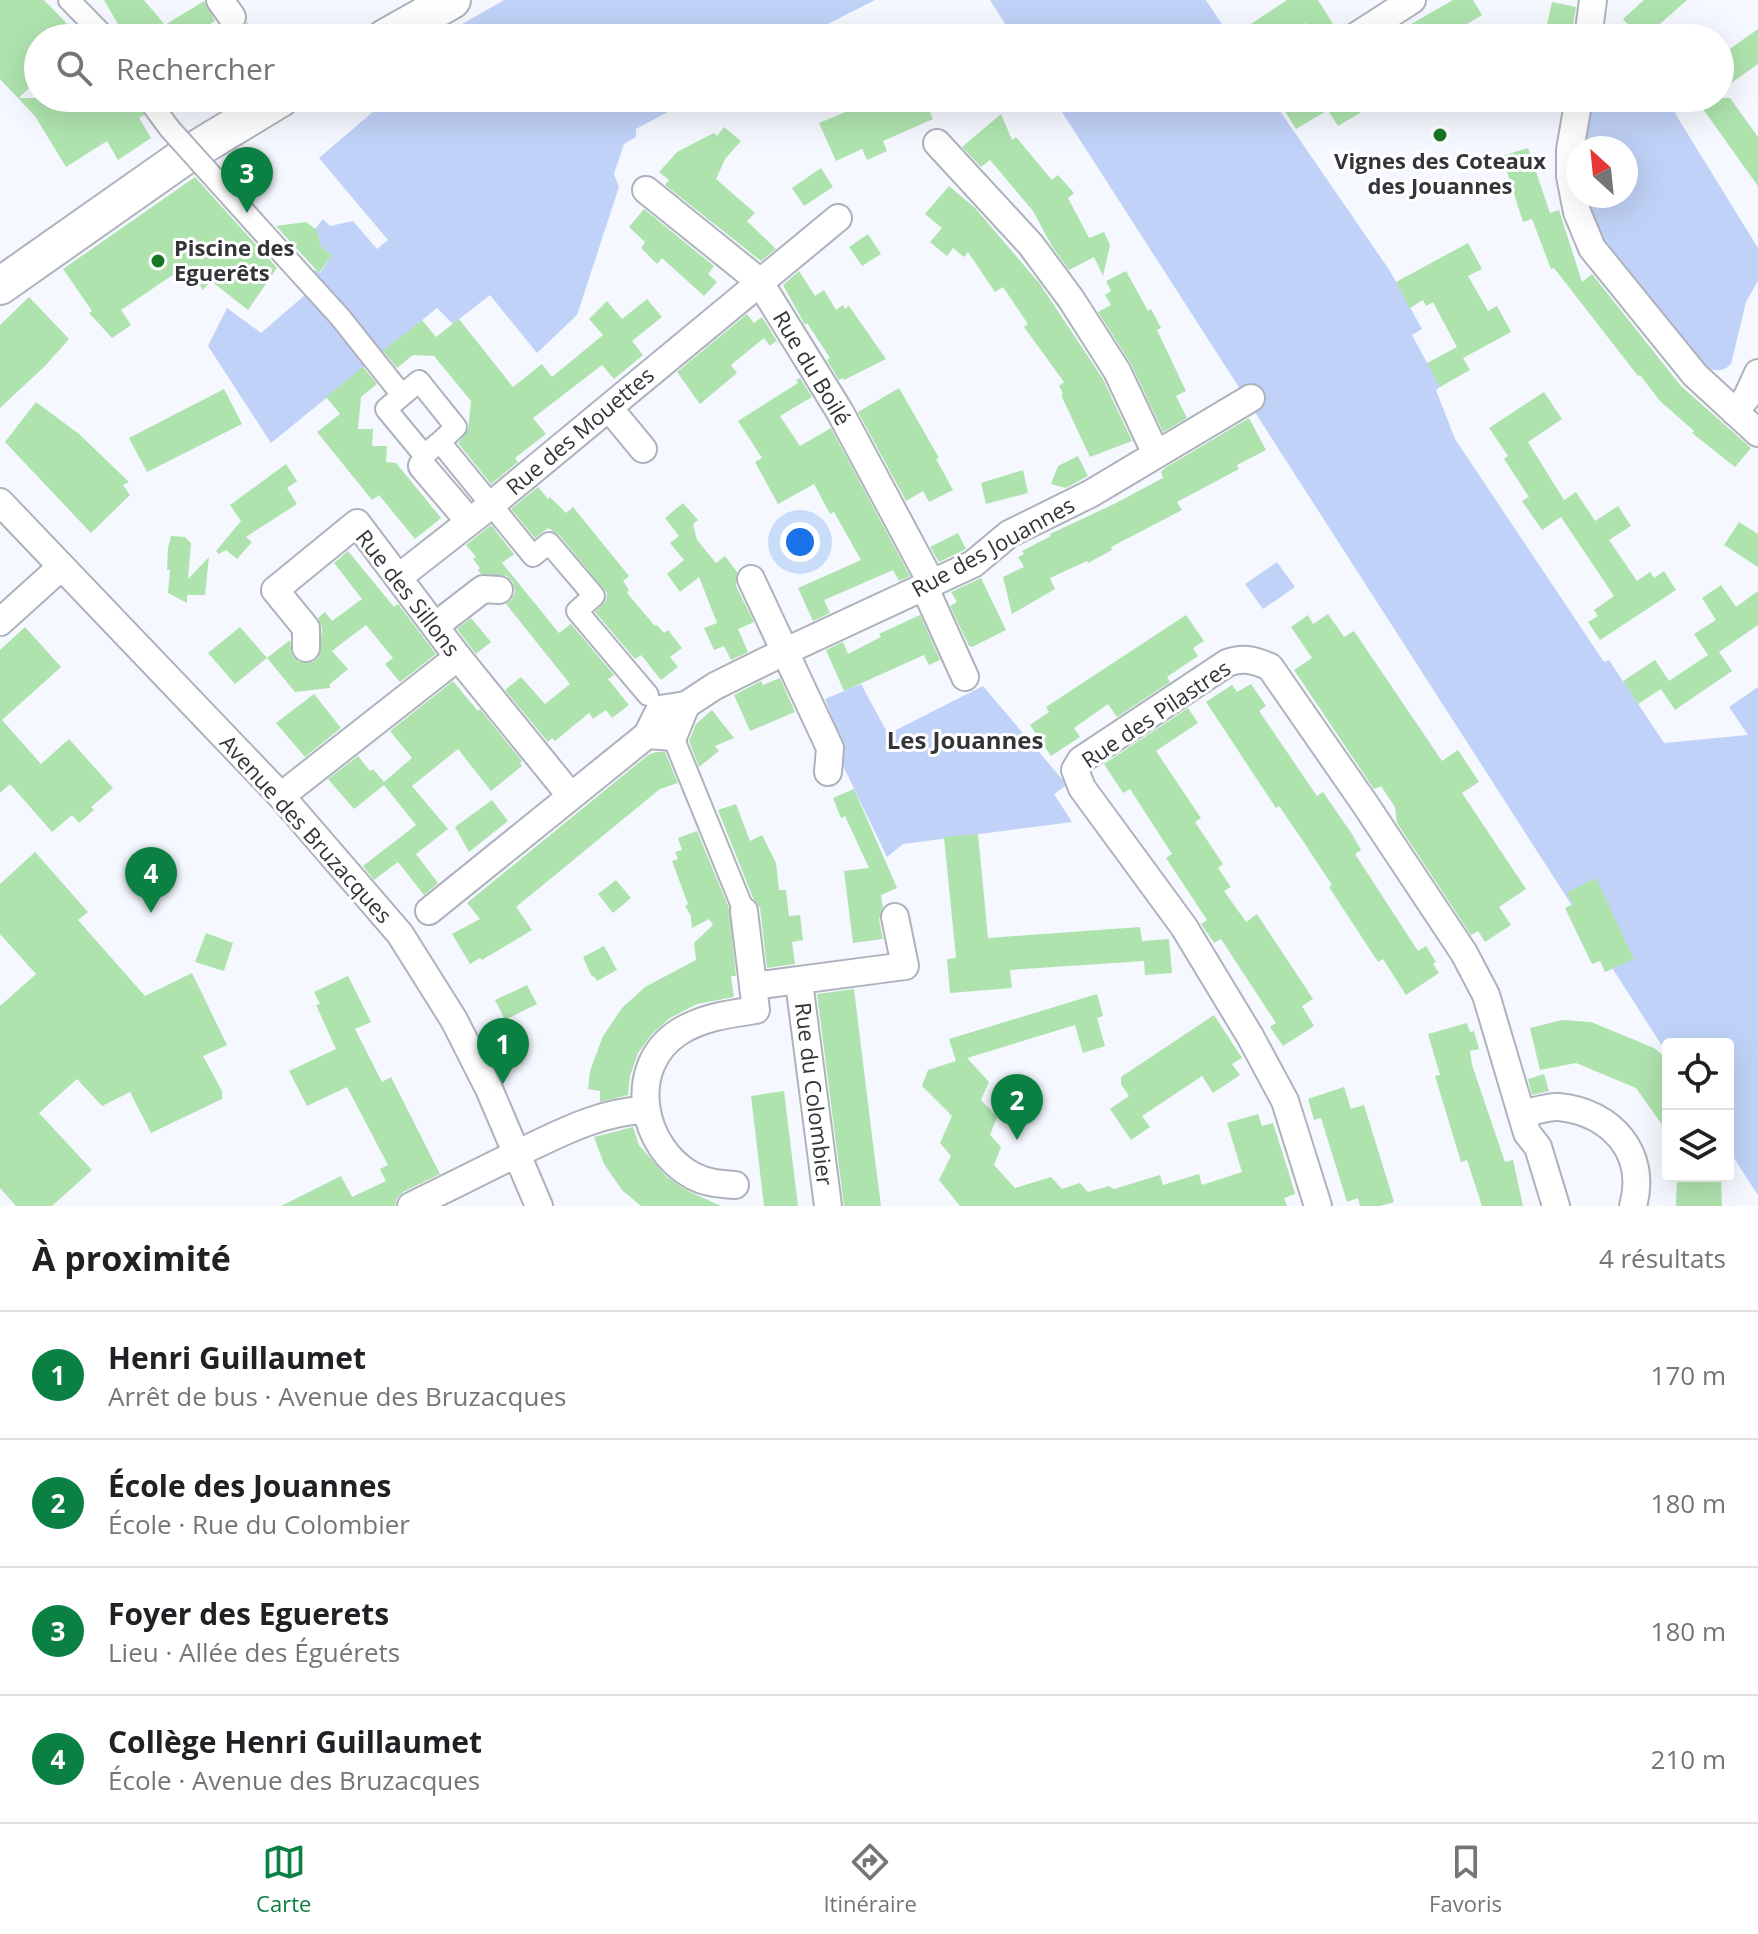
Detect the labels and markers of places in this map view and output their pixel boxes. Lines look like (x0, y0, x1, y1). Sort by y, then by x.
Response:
marker: Vignes des Coteaux des Jouannes (1431, 126, 1449, 144)
place label: Vignes des Coteaux des Jouannes (1334, 145, 1546, 200)
pin: 3 (221, 147, 273, 213)
place label: Piscine des Eguerêts (174, 232, 295, 287)
marker: Piscine des Eguerêts (149, 252, 167, 270)
pin: 4 (125, 847, 177, 913)
pin: 1 (477, 1018, 529, 1084)
pin: 2 (991, 1074, 1043, 1140)

